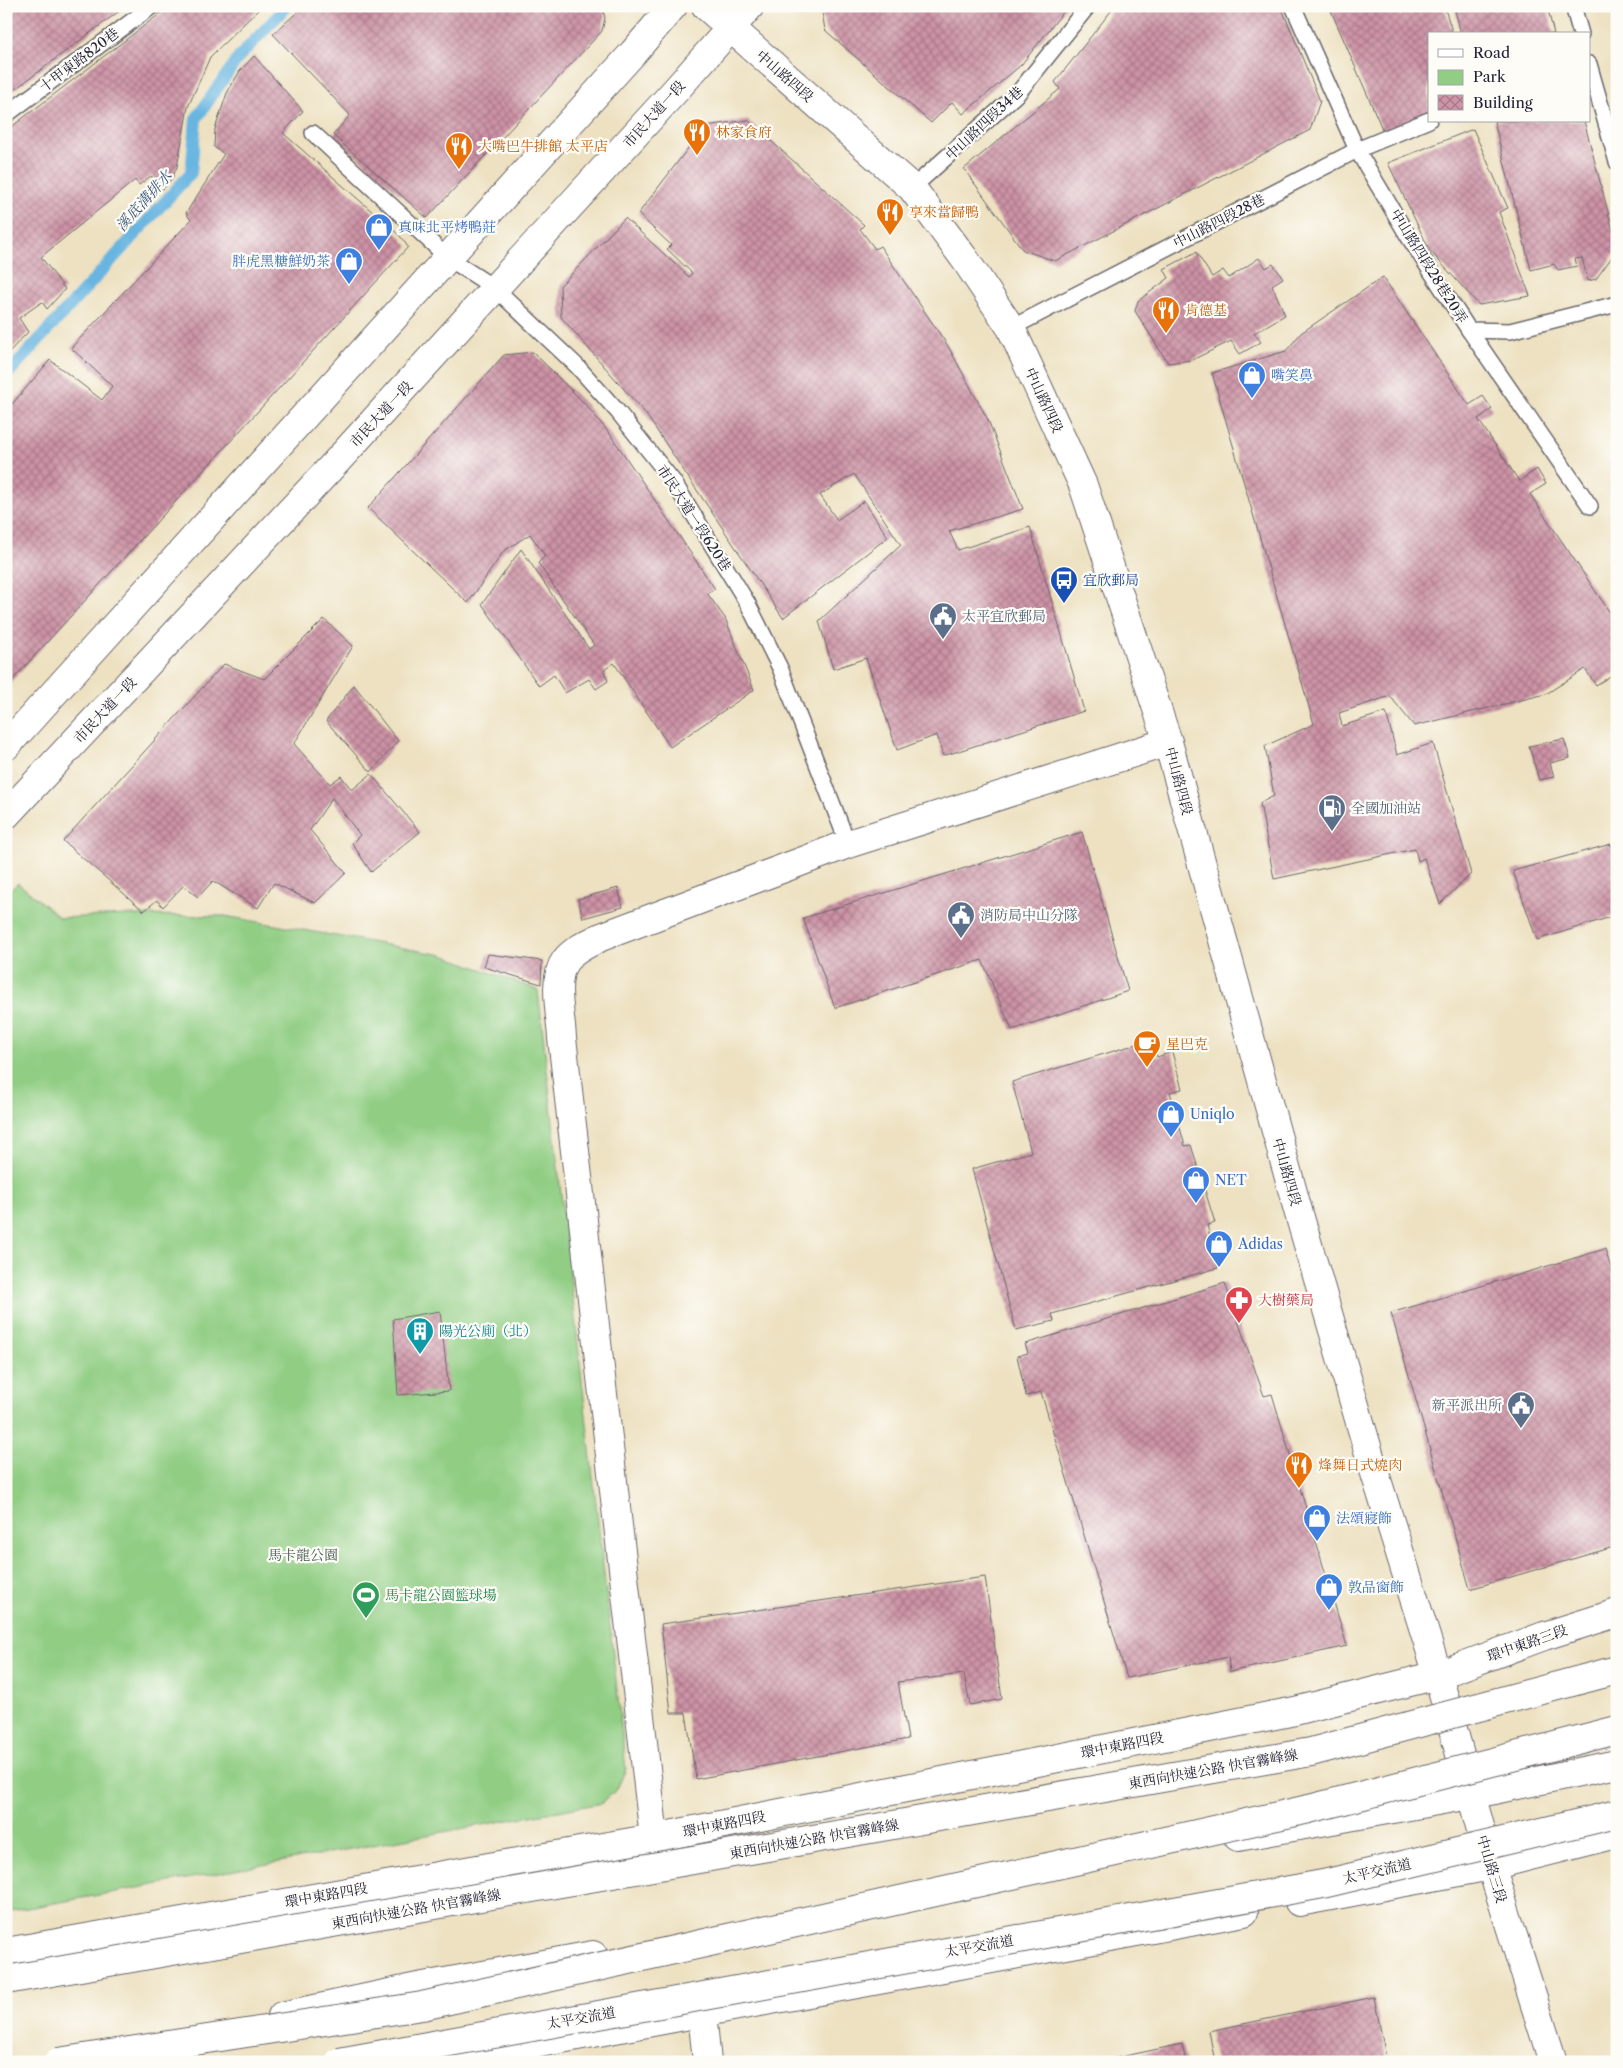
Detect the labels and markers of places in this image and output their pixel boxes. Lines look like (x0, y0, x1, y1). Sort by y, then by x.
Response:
restaurant icon: 林家食府 (682, 117, 712, 156)
place label: 林家食府 (716, 123, 772, 141)
restaurant icon: 大嘴巴牛排館 太平店 (444, 131, 474, 170)
place label: 大嘴巴牛排館 太平店 (478, 137, 608, 155)
restaurant icon: 享來當歸鴨 (875, 197, 905, 236)
place label: 享來當歸鴨 (909, 203, 979, 221)
shop icon: 真味北平烤鴨莊 (364, 212, 394, 251)
place label: 真味北平烤鴨莊 (398, 218, 496, 236)
shop icon: 胖虎黑糖鮮奶茶 (334, 246, 364, 285)
place label: 胖虎黑糖鮮奶茶 (232, 252, 330, 270)
restaurant icon: 肯德基 (1151, 295, 1181, 334)
place label: 肯德基 (1185, 301, 1227, 319)
shop icon: 嘴笑鼻 (1237, 360, 1267, 399)
place label: 嘴笑鼻 (1271, 366, 1313, 384)
bus stop icon: 宜欣郵局 (1049, 565, 1079, 604)
place label: 宜欣郵局 (1083, 571, 1139, 589)
public building icon: 太平宜欣郵局 (928, 601, 958, 640)
place label: 太平宜欣郵局 (962, 607, 1046, 625)
fuel station icon: 全國加油站 (1317, 793, 1347, 832)
place label: 全國加油站 (1351, 799, 1421, 817)
public building icon: 消防局中山分隊 (946, 900, 976, 939)
place label: 消防局中山分隊 (980, 906, 1078, 924)
cafe icon: 星巴克 (1132, 1029, 1162, 1068)
place label: 星巴克 (1166, 1035, 1208, 1053)
shop icon: Uniqlo (1156, 1099, 1186, 1138)
place label: Uniqlo (1190, 1105, 1235, 1123)
shop icon: NET (1181, 1165, 1211, 1204)
place label: NET (1215, 1171, 1247, 1189)
shop icon: Adidas (1204, 1229, 1234, 1268)
place label: Adidas (1237, 1235, 1283, 1253)
pharmacy icon: 大樹藥局 (1224, 1285, 1254, 1324)
place label: 大樹藥局 (1258, 1291, 1314, 1309)
building icon: 陽光公廁（北） (405, 1316, 435, 1355)
place label: 陽光公廁（北） (439, 1322, 537, 1340)
public building icon: 新平派出所 (1506, 1390, 1536, 1429)
place label: 新平派出所 (1432, 1396, 1502, 1414)
restaurant icon: 烽舞日式燒肉 (1284, 1450, 1314, 1489)
place label: 烽舞日式燒肉 (1318, 1456, 1402, 1474)
shop icon: 法頌寢飾 (1302, 1503, 1332, 1542)
place label: 法頌寢飾 (1336, 1509, 1392, 1527)
shop icon: 敦品窗飾 (1314, 1572, 1344, 1611)
place label: 敦品窗飾 (1348, 1578, 1404, 1596)
sports icon: 馬卡龍公園籃球場 (351, 1580, 381, 1619)
place label: 馬卡龍公園籃球場 (385, 1586, 497, 1604)

